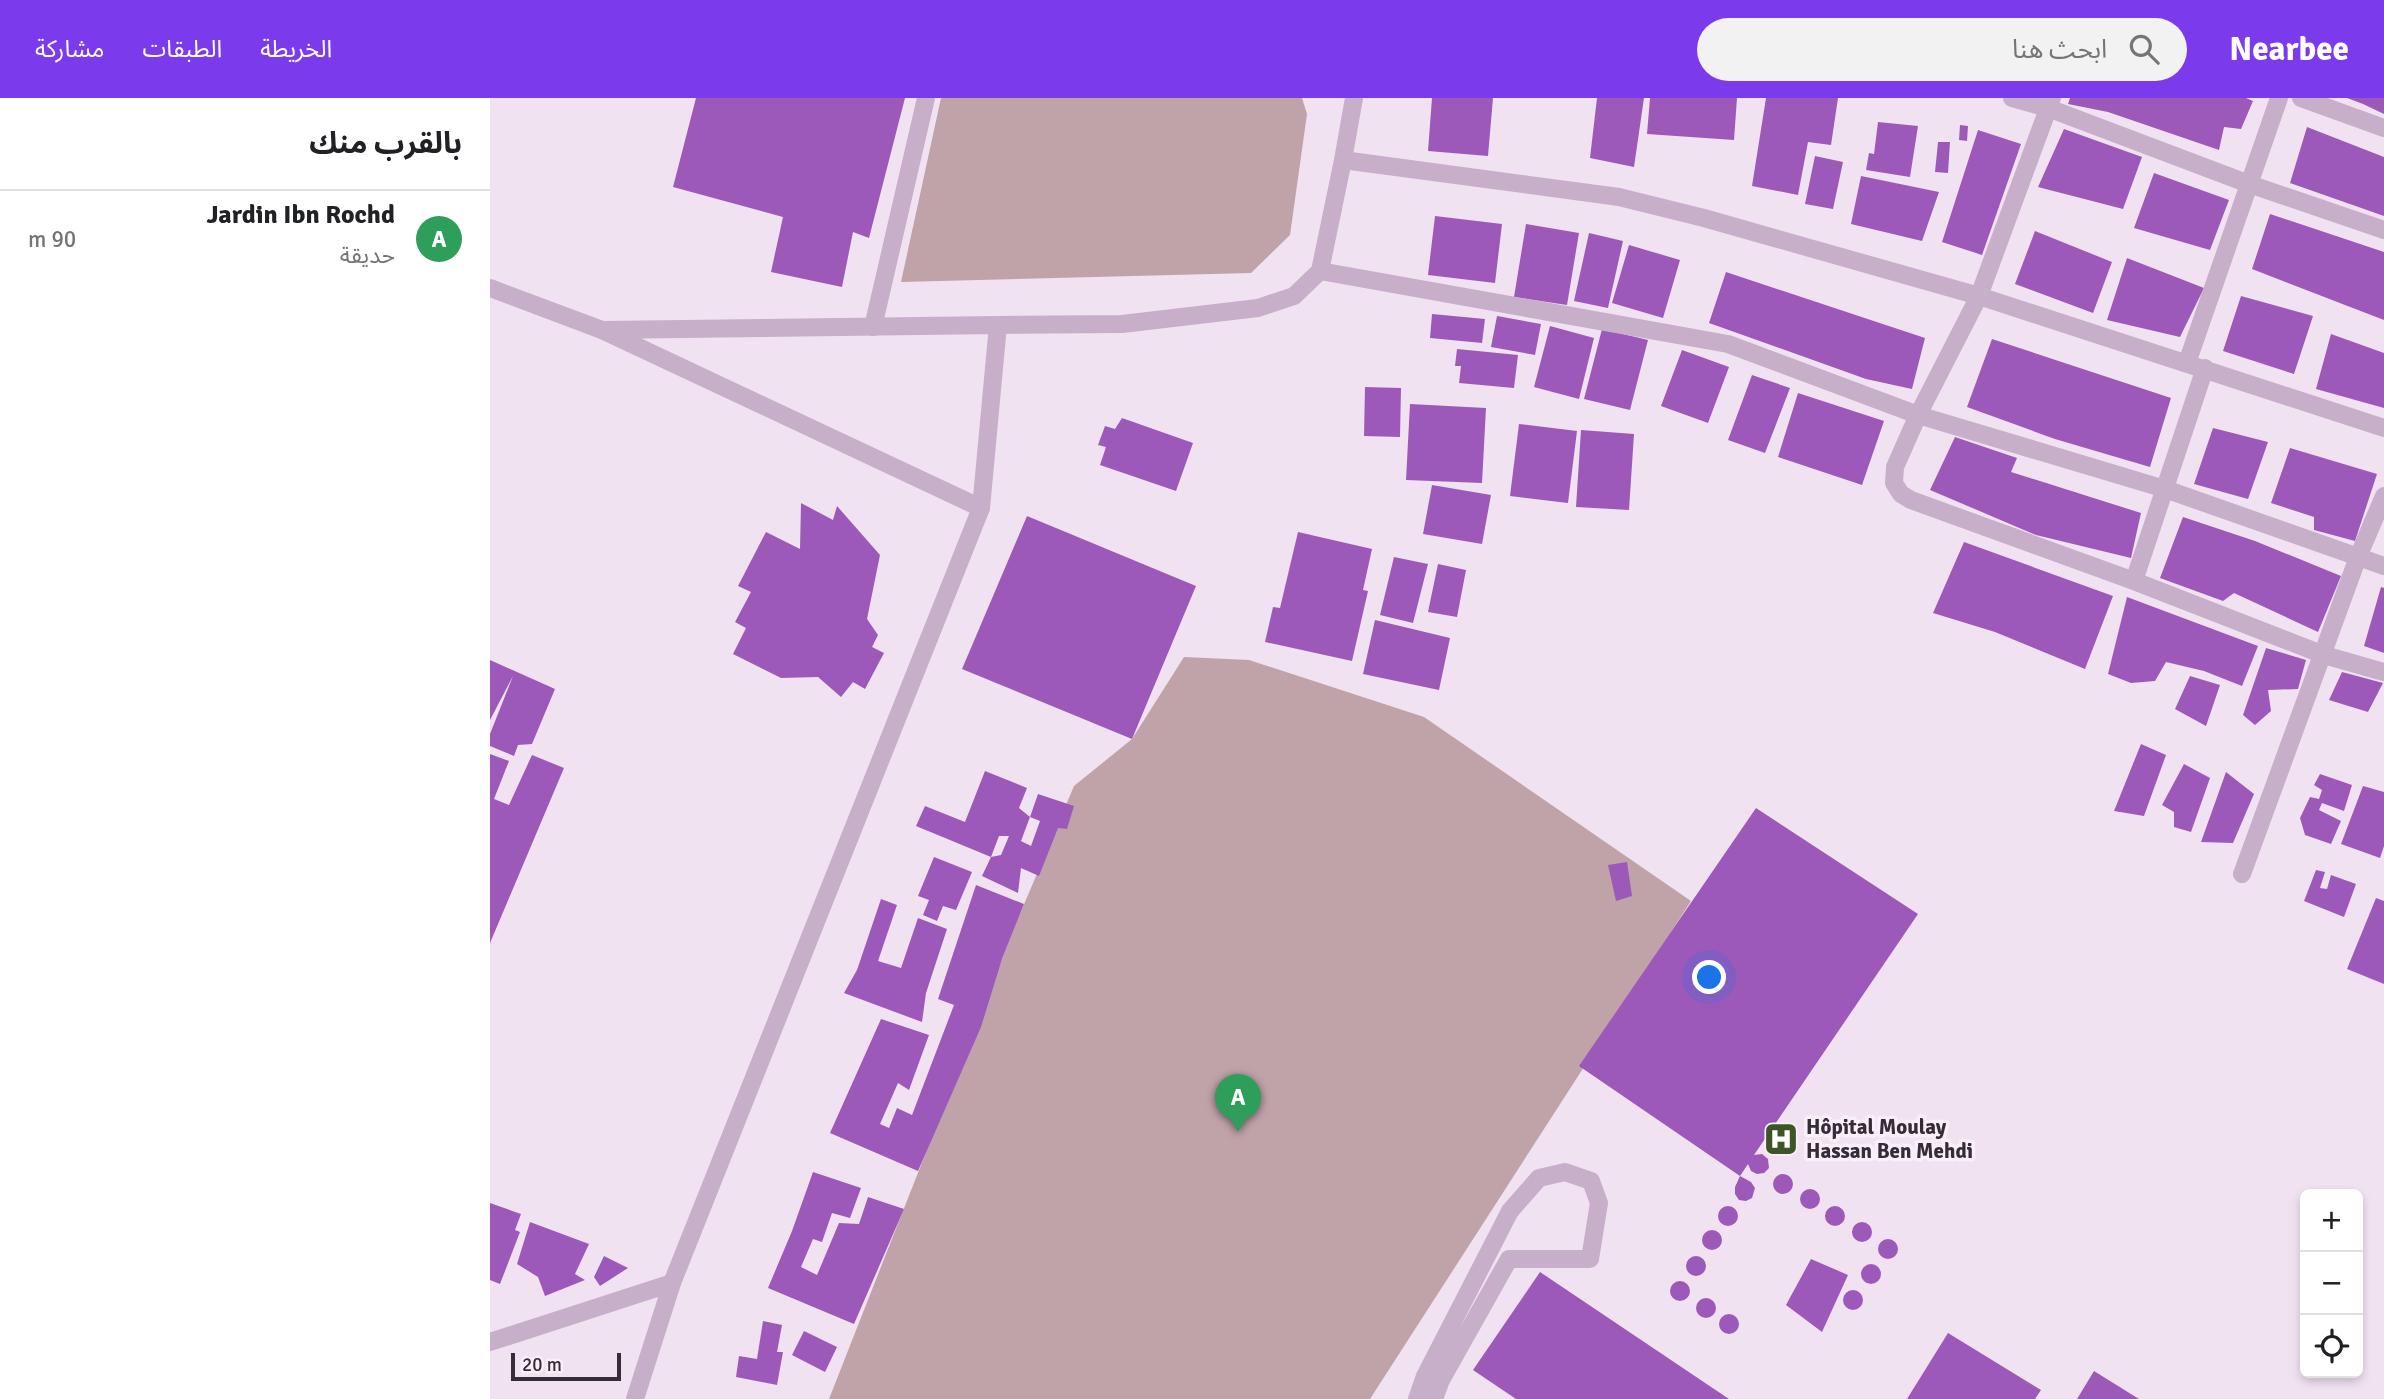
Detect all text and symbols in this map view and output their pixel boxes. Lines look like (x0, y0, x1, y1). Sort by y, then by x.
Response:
search box (1697, 18, 2187, 81)
text: Nearbee (2229, 29, 2349, 70)
icon: search (2125, 30, 2163, 68)
text: مشاركة (35, 34, 104, 64)
text: الطبقات (142, 34, 222, 64)
text: الخريطة (260, 34, 332, 64)
text: ابحث هنا (2012, 34, 2107, 66)
text: بالقرب منك (309, 125, 462, 162)
text: Jardin Ibn Rochd (207, 199, 395, 231)
text: 90 m (28, 225, 76, 254)
text: A (432, 225, 446, 254)
text: حديقة (340, 241, 395, 270)
your location (1692, 960, 1726, 994)
pin: A (1215, 1074, 1261, 1132)
place label: Hôpital Moulay Hassan Ben Mehdi (1806, 1114, 1973, 1164)
hospital icon: Hôpital Moulay Hassan Ben Mehdi (1762, 1120, 1800, 1158)
map controls (2300, 1189, 2363, 1378)
button: + (2300, 1189, 2363, 1252)
button: − (2300, 1252, 2363, 1315)
button: locate (2300, 1315, 2363, 1378)
scale bar (511, 1350, 621, 1382)
text: 20 m (522, 1353, 562, 1377)

